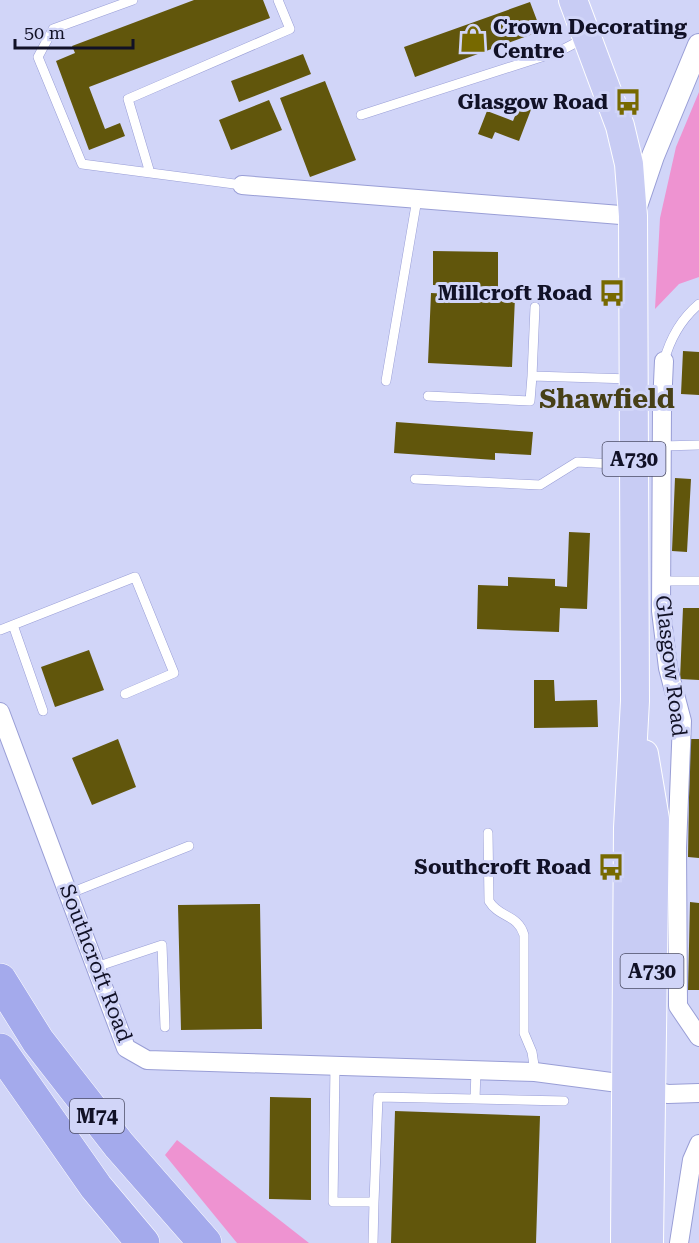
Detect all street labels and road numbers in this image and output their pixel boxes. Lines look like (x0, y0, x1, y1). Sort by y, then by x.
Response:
road number: A730 (602, 442, 666, 476)
street label: Glasgow Road (650, 594, 692, 739)
street label: Southcroft Road (55, 881, 137, 1046)
road number: A730 (620, 954, 684, 988)
road number: M74 (70, 1099, 124, 1133)

